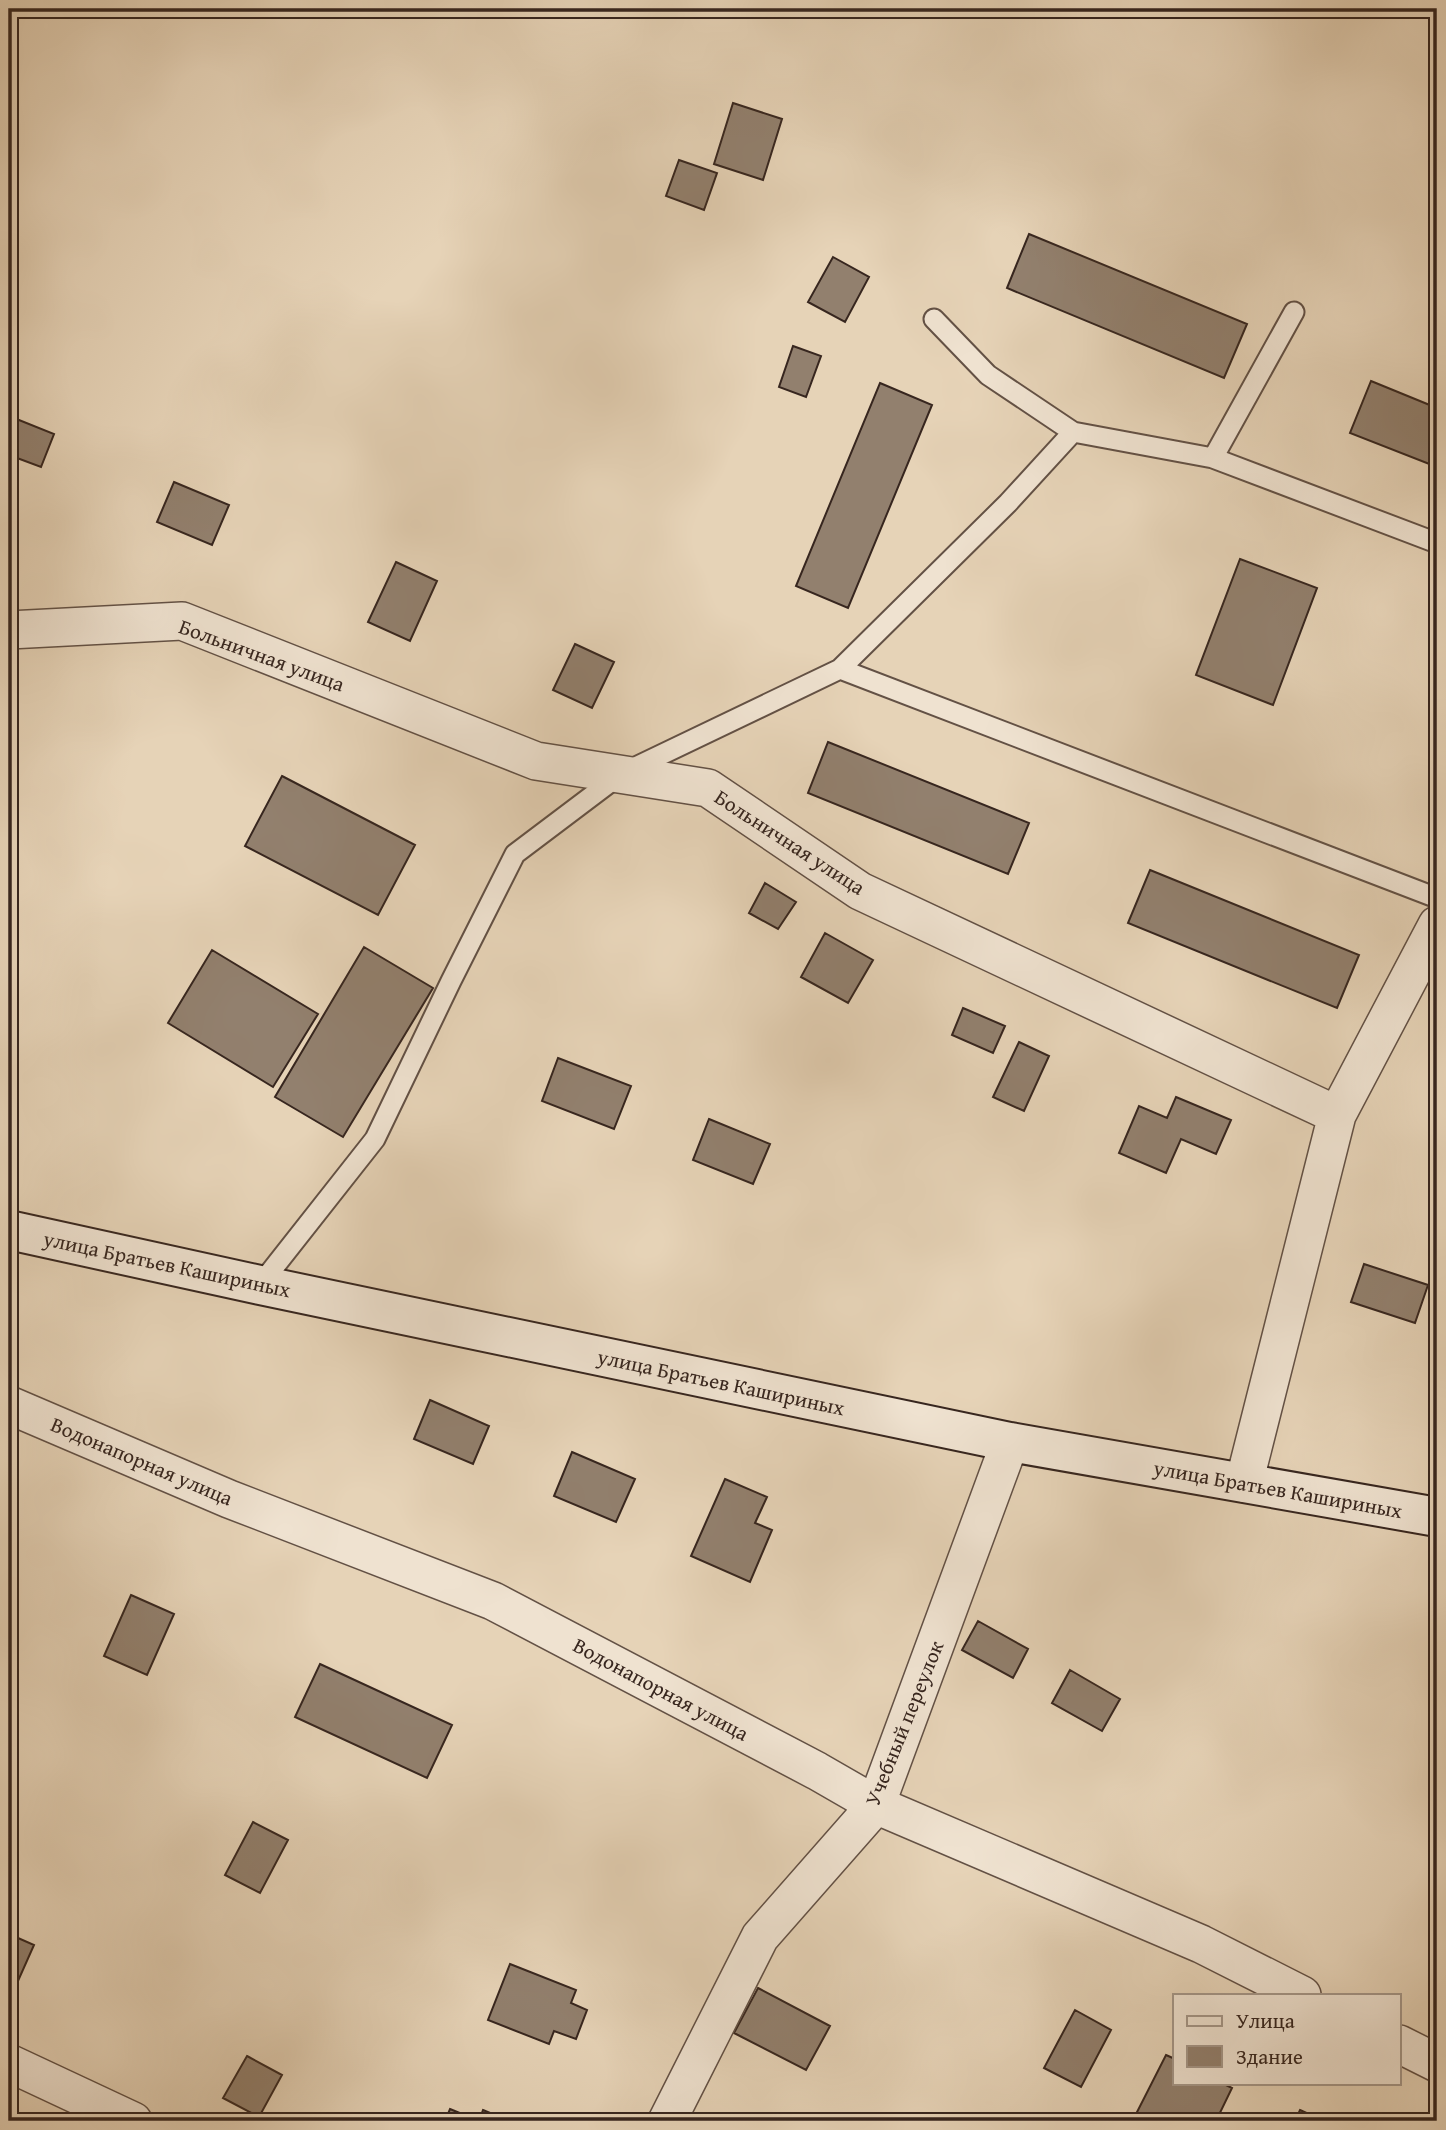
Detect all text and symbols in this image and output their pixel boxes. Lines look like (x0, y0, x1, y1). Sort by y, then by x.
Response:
street label: Больничная улица (175, 611, 349, 699)
street label: Больничная улица (709, 782, 871, 902)
street label: улица Братьев Кашириных (40, 1222, 294, 1305)
street label: улица Братьев Кашириных (594, 1340, 848, 1423)
street label: Водонапорная улица (46, 1409, 238, 1513)
street label: улица Братьев Кашириных (1150, 1452, 1405, 1526)
street label: Водонапорная улица (568, 1630, 754, 1748)
street label: Учебный переулок (857, 1636, 951, 1810)
legend (1173, 1994, 1400, 2084)
text: Улица (1236, 2005, 1295, 2036)
text: Здание (1236, 2041, 1303, 2072)

